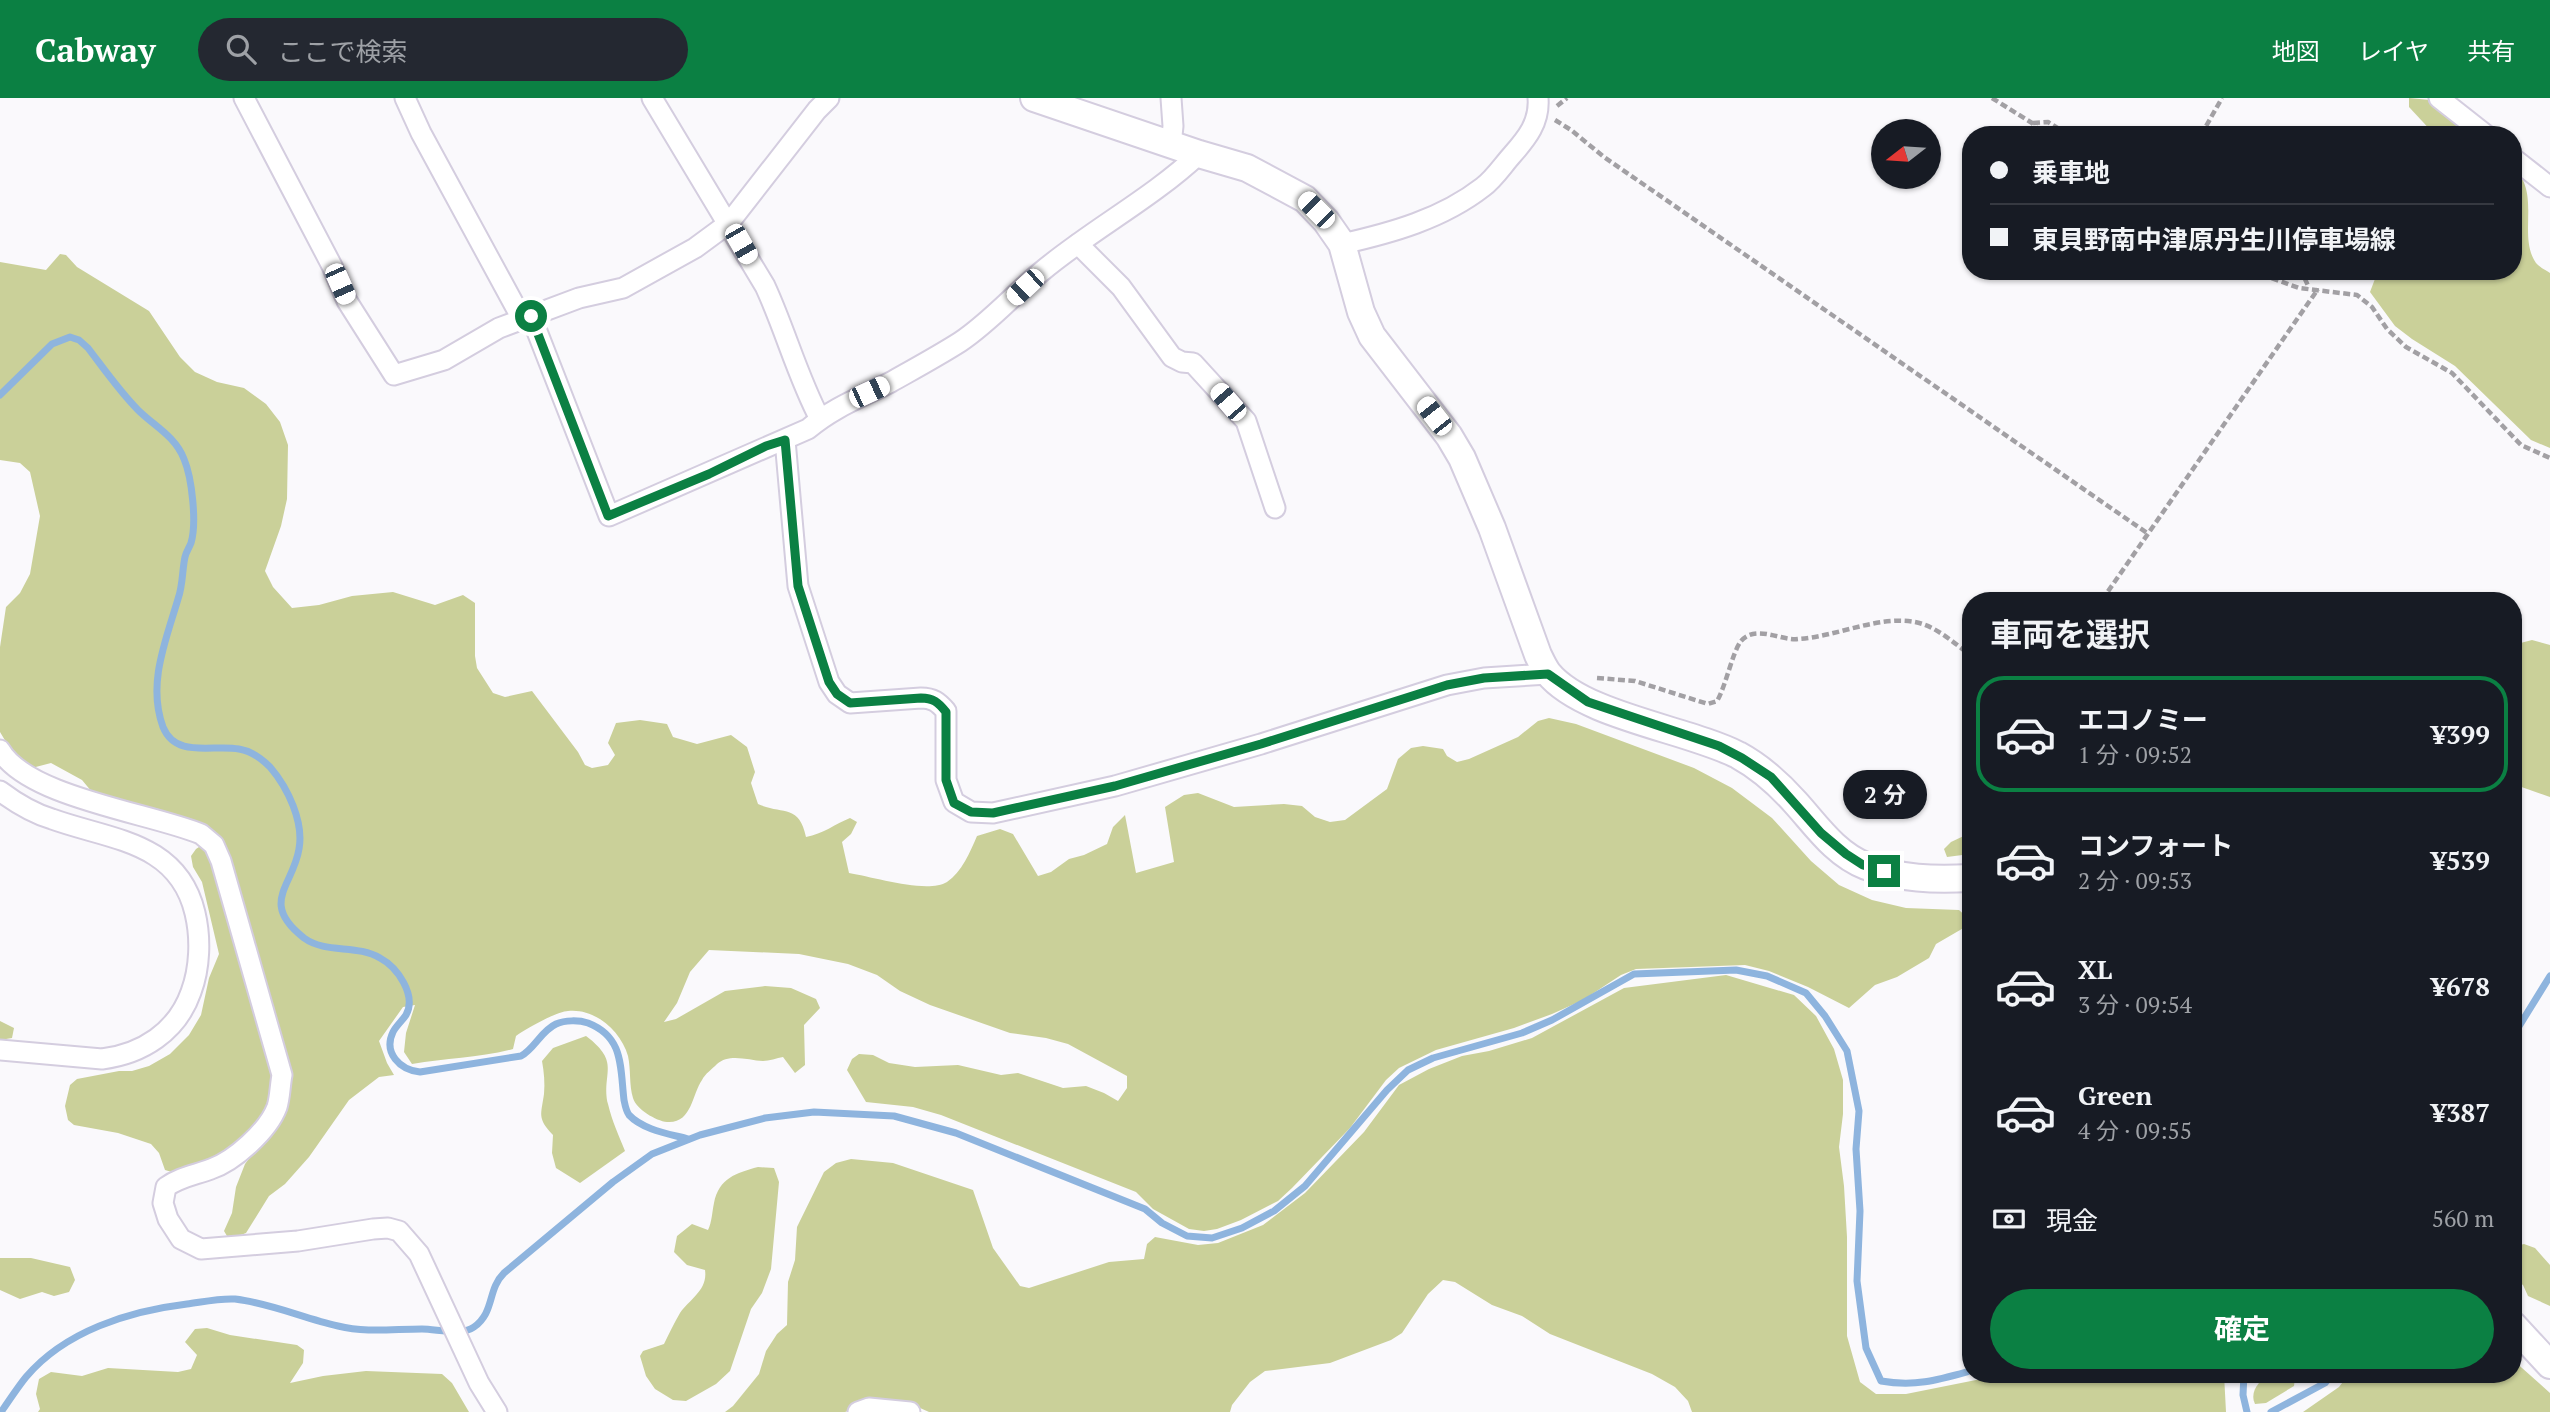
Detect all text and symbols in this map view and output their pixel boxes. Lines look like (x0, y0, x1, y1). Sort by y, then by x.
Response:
search box (198, 18, 688, 81)
text: Cabway (35, 28, 156, 71)
icon: search (222, 30, 260, 68)
text: ここで検索 (278, 34, 408, 68)
text: 地図 (2272, 35, 2320, 67)
text: レイヤ (2358, 35, 2429, 67)
text: 共有 (2467, 35, 2515, 67)
north arrow (1871, 119, 1941, 189)
map controls (1871, 119, 1941, 189)
text: 乗車地 (2032, 155, 2110, 189)
car (1294, 188, 1339, 232)
car (722, 221, 761, 267)
text: 東貝野南中津原丹生川停車場線 (2032, 222, 2396, 256)
car (322, 261, 359, 307)
car (1003, 265, 1048, 309)
route start (515, 300, 547, 332)
car (846, 374, 893, 410)
car (1207, 379, 1250, 425)
car (1413, 393, 1456, 439)
text: 車両を選択 (1990, 613, 2150, 655)
text: エコノミー (2078, 702, 2208, 736)
icon: car (1994, 703, 2057, 766)
text: ¥399 (2431, 717, 2490, 751)
text: 1 分 · 09:52 (2078, 739, 2192, 770)
callout: 2 分 (1842, 770, 1926, 818)
text: 2 分 (1864, 779, 1906, 810)
text: コンフォート (2078, 828, 2233, 862)
icon: car (1994, 829, 2057, 892)
text: ¥539 (2431, 843, 2490, 877)
route end (1868, 855, 1900, 887)
text: 2 分 · 09:53 (2078, 865, 2192, 896)
text: XL (2078, 952, 2112, 986)
icon: car (1994, 955, 2057, 1018)
text: ¥678 (2431, 969, 2490, 1003)
text: 3 分 · 09:54 (2078, 989, 2192, 1020)
text: Green (2078, 1078, 2152, 1112)
icon: car (1994, 1081, 2057, 1144)
text: ¥387 (2431, 1095, 2490, 1129)
text: 4 分 · 09:55 (2078, 1115, 2192, 1146)
icon: cash (1990, 1200, 2028, 1238)
text: 現金 (2046, 1203, 2098, 1237)
text: 560 m (2432, 1203, 2494, 1234)
button: 確定 (1990, 1289, 2494, 1369)

